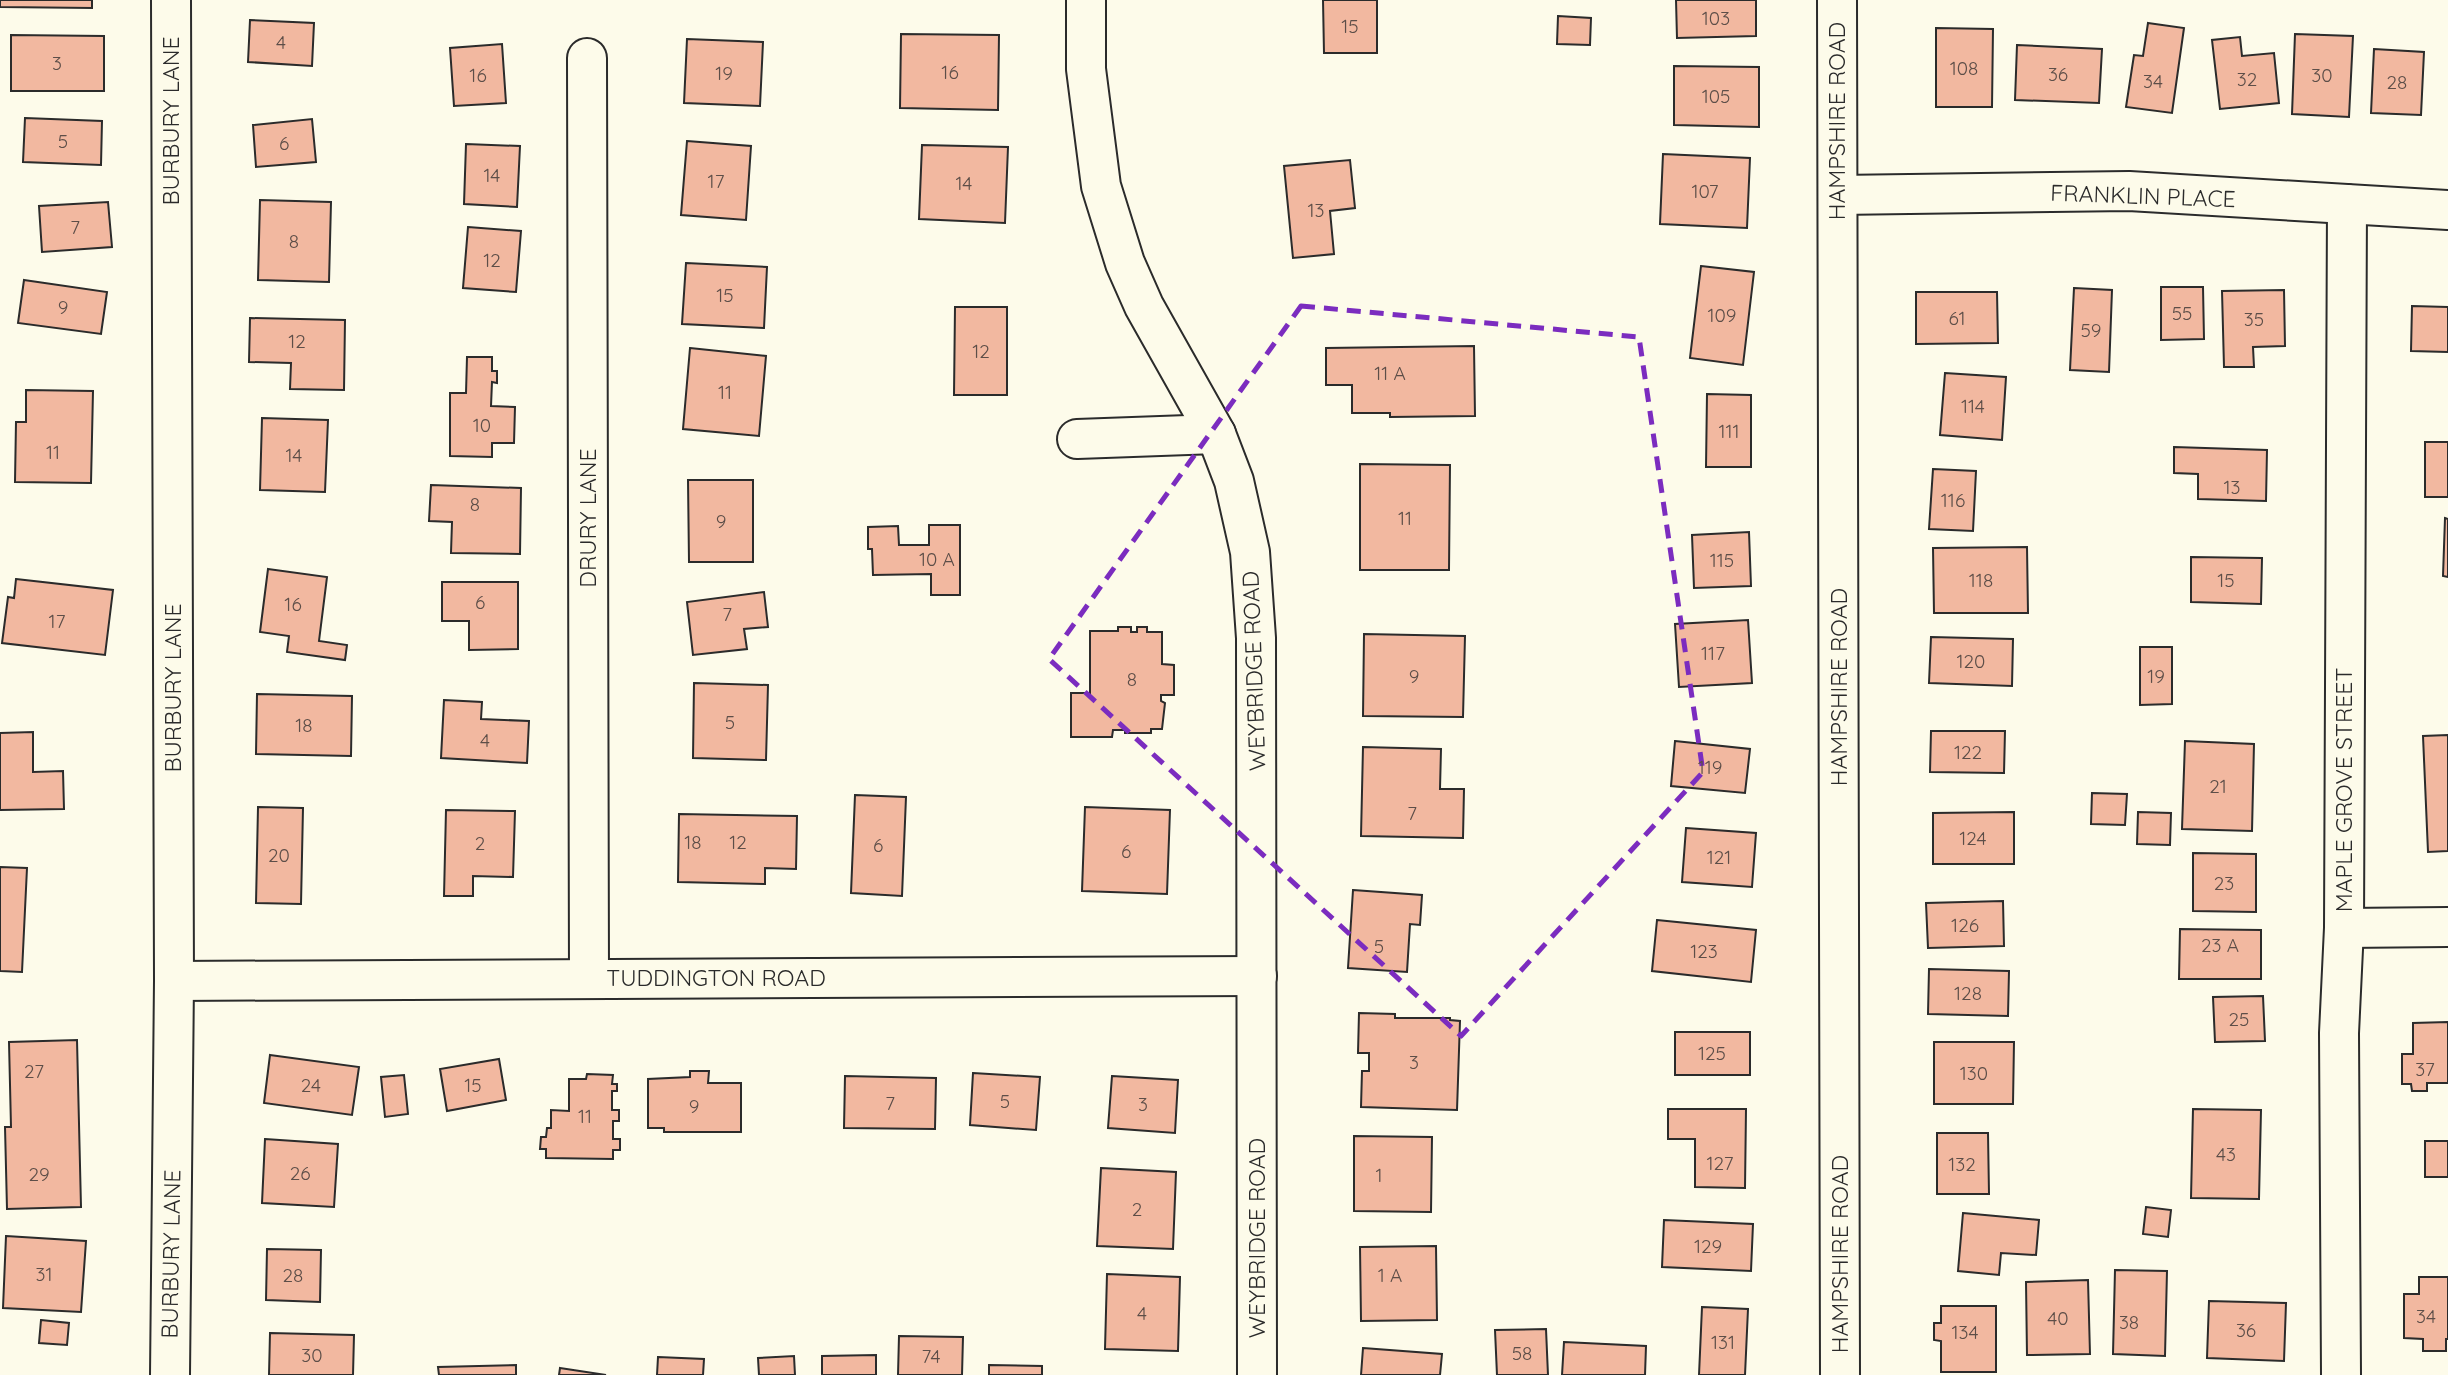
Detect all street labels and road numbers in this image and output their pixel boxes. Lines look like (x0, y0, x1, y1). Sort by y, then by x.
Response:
street label: HAMPSHIRE ROAD (1822, 22, 1851, 220)
street label: BURBURY LANE (156, 36, 185, 206)
street label: FRANKLIN PLACE (2050, 178, 2236, 213)
street label: DRURY LANE (573, 448, 602, 588)
street label: WEYBRIDGE ROAD (1236, 570, 1271, 772)
street label: HAMPSHIRE ROAD (1824, 588, 1853, 786)
street label: BURBURY LANE (158, 603, 187, 773)
street label: MAPLE GROVE STREET (2329, 668, 2358, 912)
street label: TUDDINGTON ROAD (606, 963, 826, 992)
street label: WEYBRIDGE ROAD (1242, 1138, 1271, 1338)
street label: HAMPSHIRE ROAD (1825, 1155, 1854, 1353)
street label: BURBURY LANE (155, 1169, 186, 1339)

